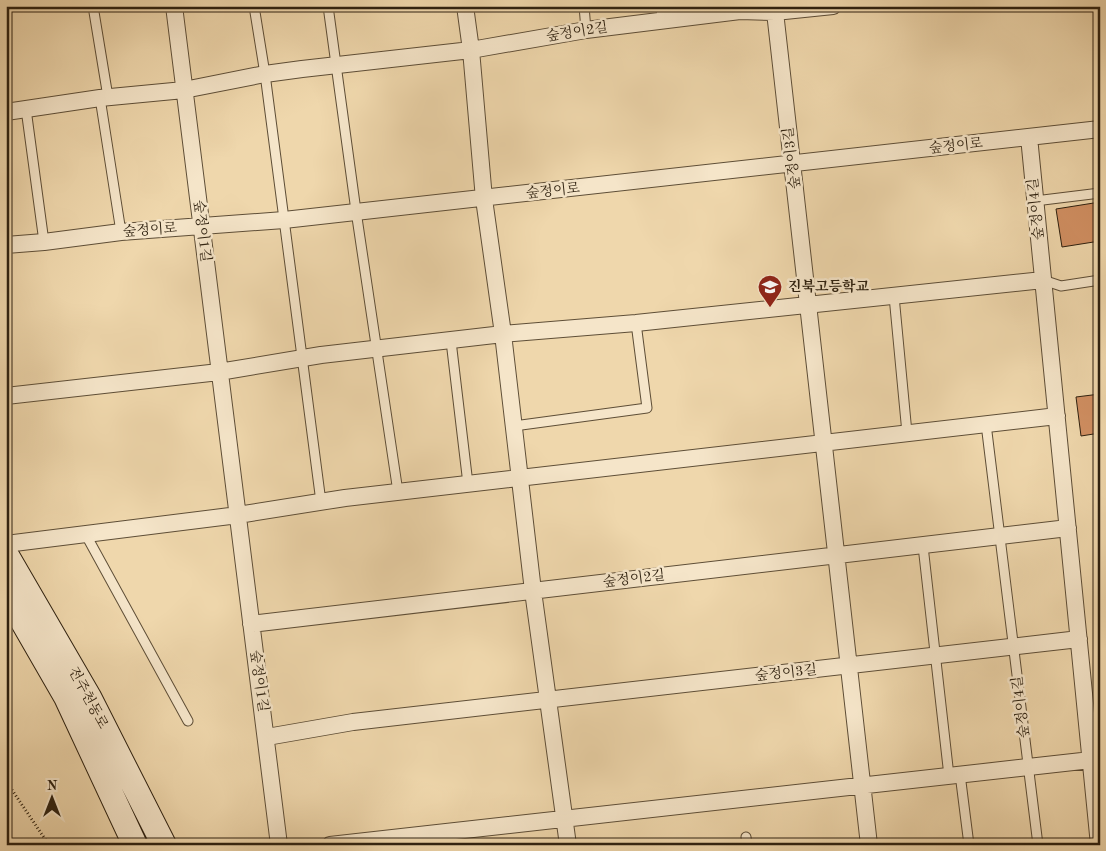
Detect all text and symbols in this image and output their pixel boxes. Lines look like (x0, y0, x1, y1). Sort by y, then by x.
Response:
street label: 숲정이2길 (545, 19, 609, 44)
street label: 숲정이3길 (780, 126, 803, 190)
street label: 숲정이로 (928, 135, 984, 156)
street label: 숲정이4길 (1025, 177, 1046, 241)
street label: 숲정이로 (525, 180, 581, 201)
street label: 숲정이1길 (191, 199, 214, 263)
street label: 숲정이로 (122, 220, 178, 239)
school or university icon: 진북고등학교 (757, 274, 783, 308)
place label: 진북고등학교 (788, 278, 870, 294)
street label: 숲정이2길 (602, 567, 666, 590)
street label: 숲정이1길 (248, 649, 271, 713)
street label: 숲정이3길 (754, 662, 818, 683)
street label: 전주천동로 (66, 664, 111, 732)
street label: 숲정이4길 (1009, 675, 1032, 739)
north arrow (28, 774, 78, 824)
text: N (47, 779, 58, 793)

